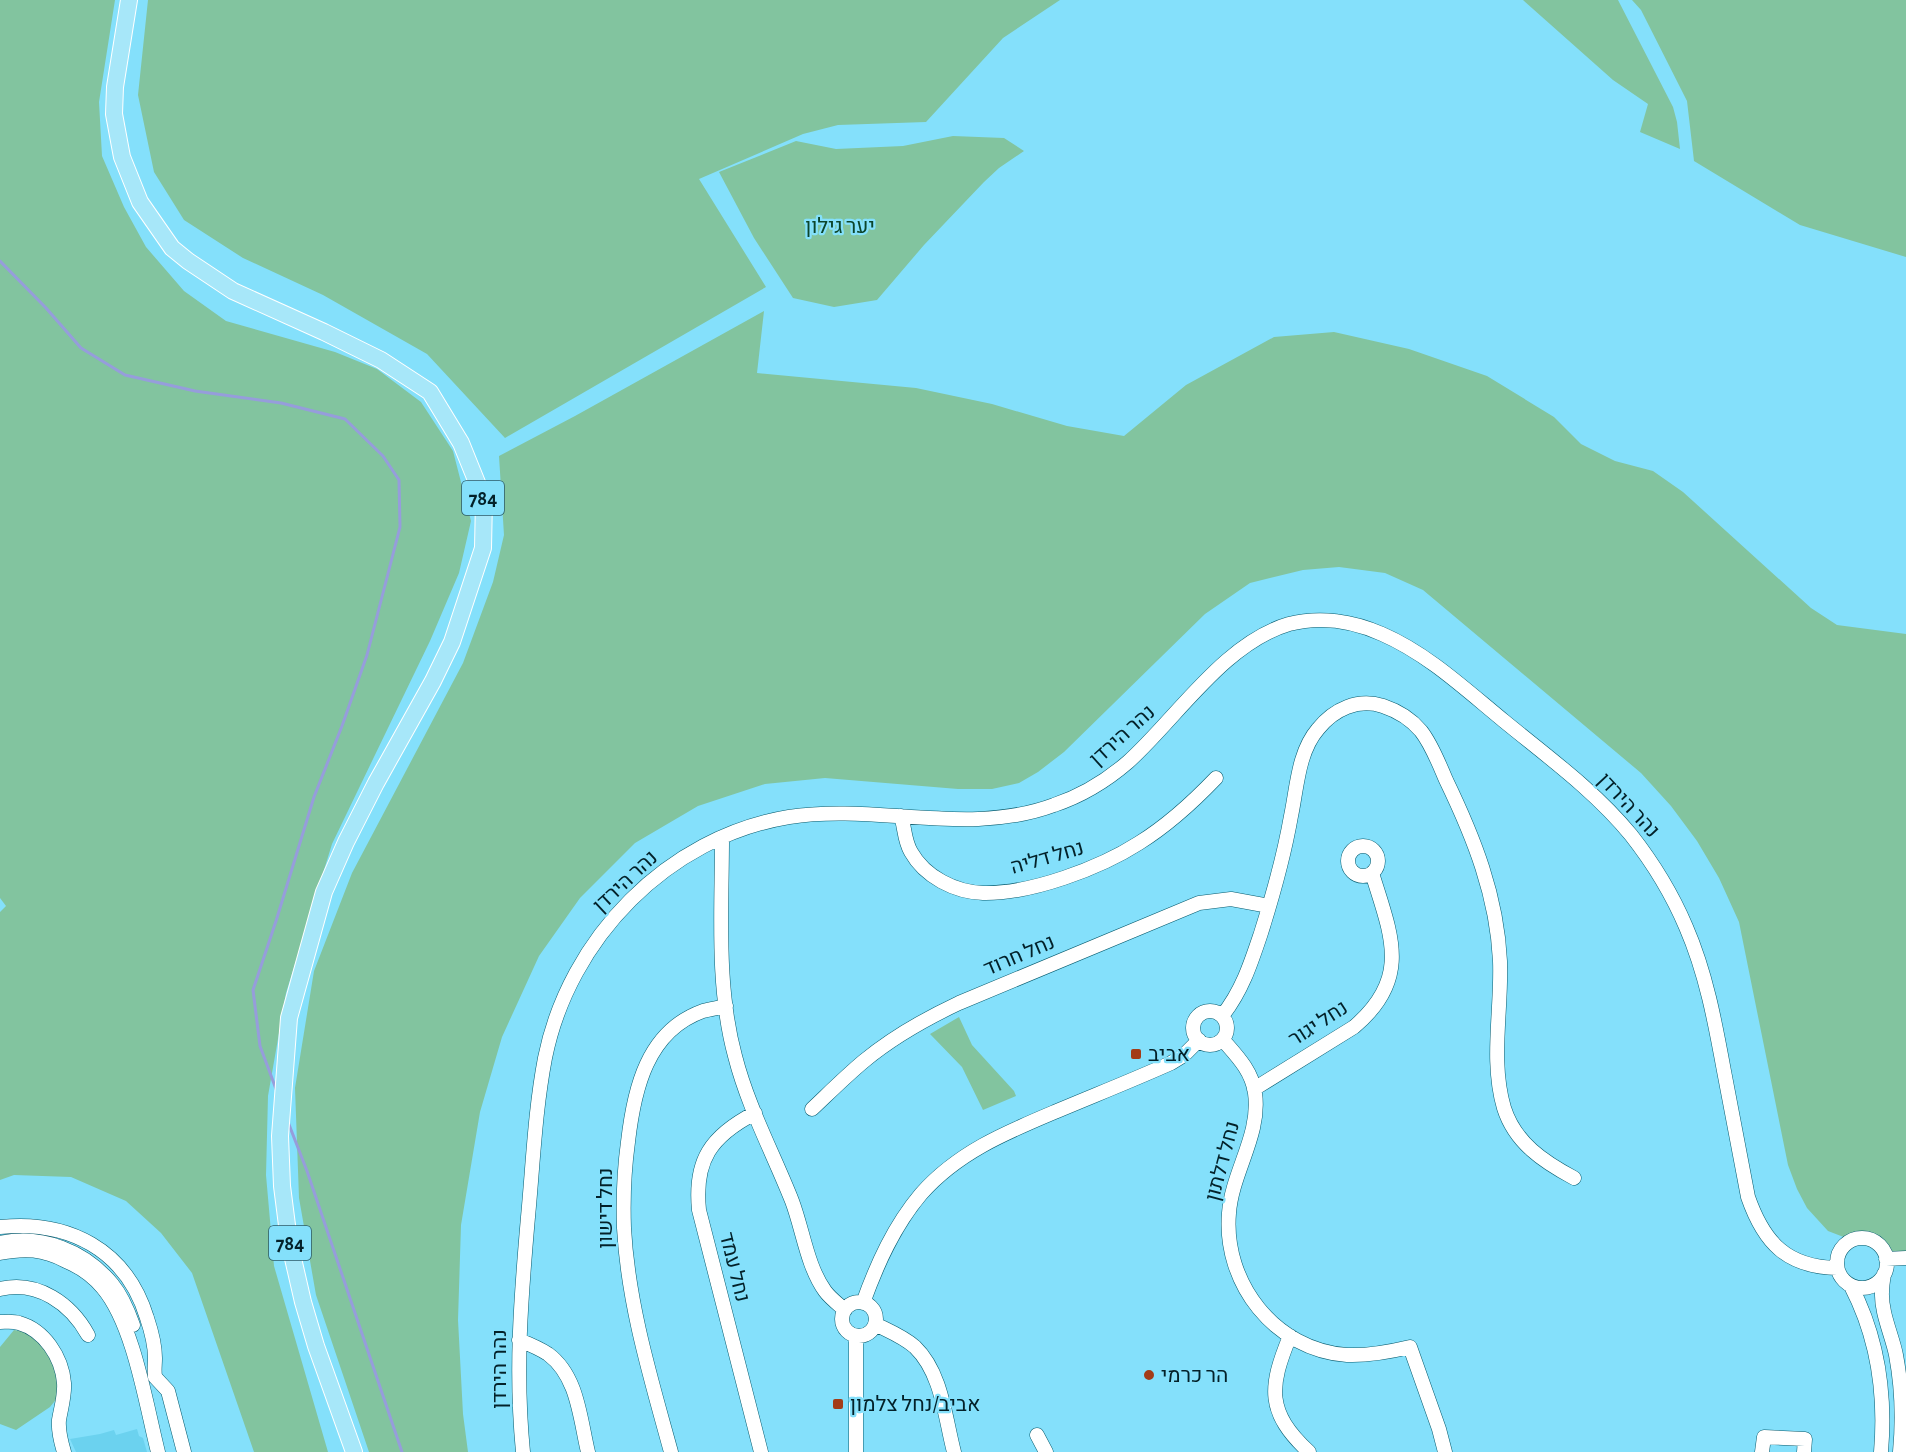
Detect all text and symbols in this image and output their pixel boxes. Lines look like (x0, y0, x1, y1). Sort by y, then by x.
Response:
park label: יער גילון (805, 216, 875, 237)
road number: 784 (462, 481, 504, 515)
street label: נהר הירדן (1086, 701, 1159, 770)
street label: נהר הירדן (1594, 769, 1663, 842)
street label: נחל דליה (1008, 837, 1086, 878)
street label: נהר הירדן (589, 847, 662, 916)
street label: נחל חרוד (981, 931, 1058, 980)
street label: נחל יגור (1285, 997, 1351, 1050)
place label: אביב (1148, 1044, 1190, 1065)
marker: אביב (1129, 1047, 1143, 1061)
street label: נחל דלתון (1202, 1119, 1243, 1203)
street label: נחל דישון (595, 1168, 616, 1248)
road number: 784 (269, 1226, 311, 1260)
street label: נחל עמד (716, 1230, 753, 1304)
street label: נהר הירדן (489, 1329, 510, 1409)
place label: הר כרמי (1161, 1365, 1228, 1386)
marker: הר כרמי (1142, 1368, 1156, 1382)
place label: אביב/נחל צלמון (850, 1394, 980, 1415)
marker: אביב/נחל צלמון (831, 1397, 845, 1411)

